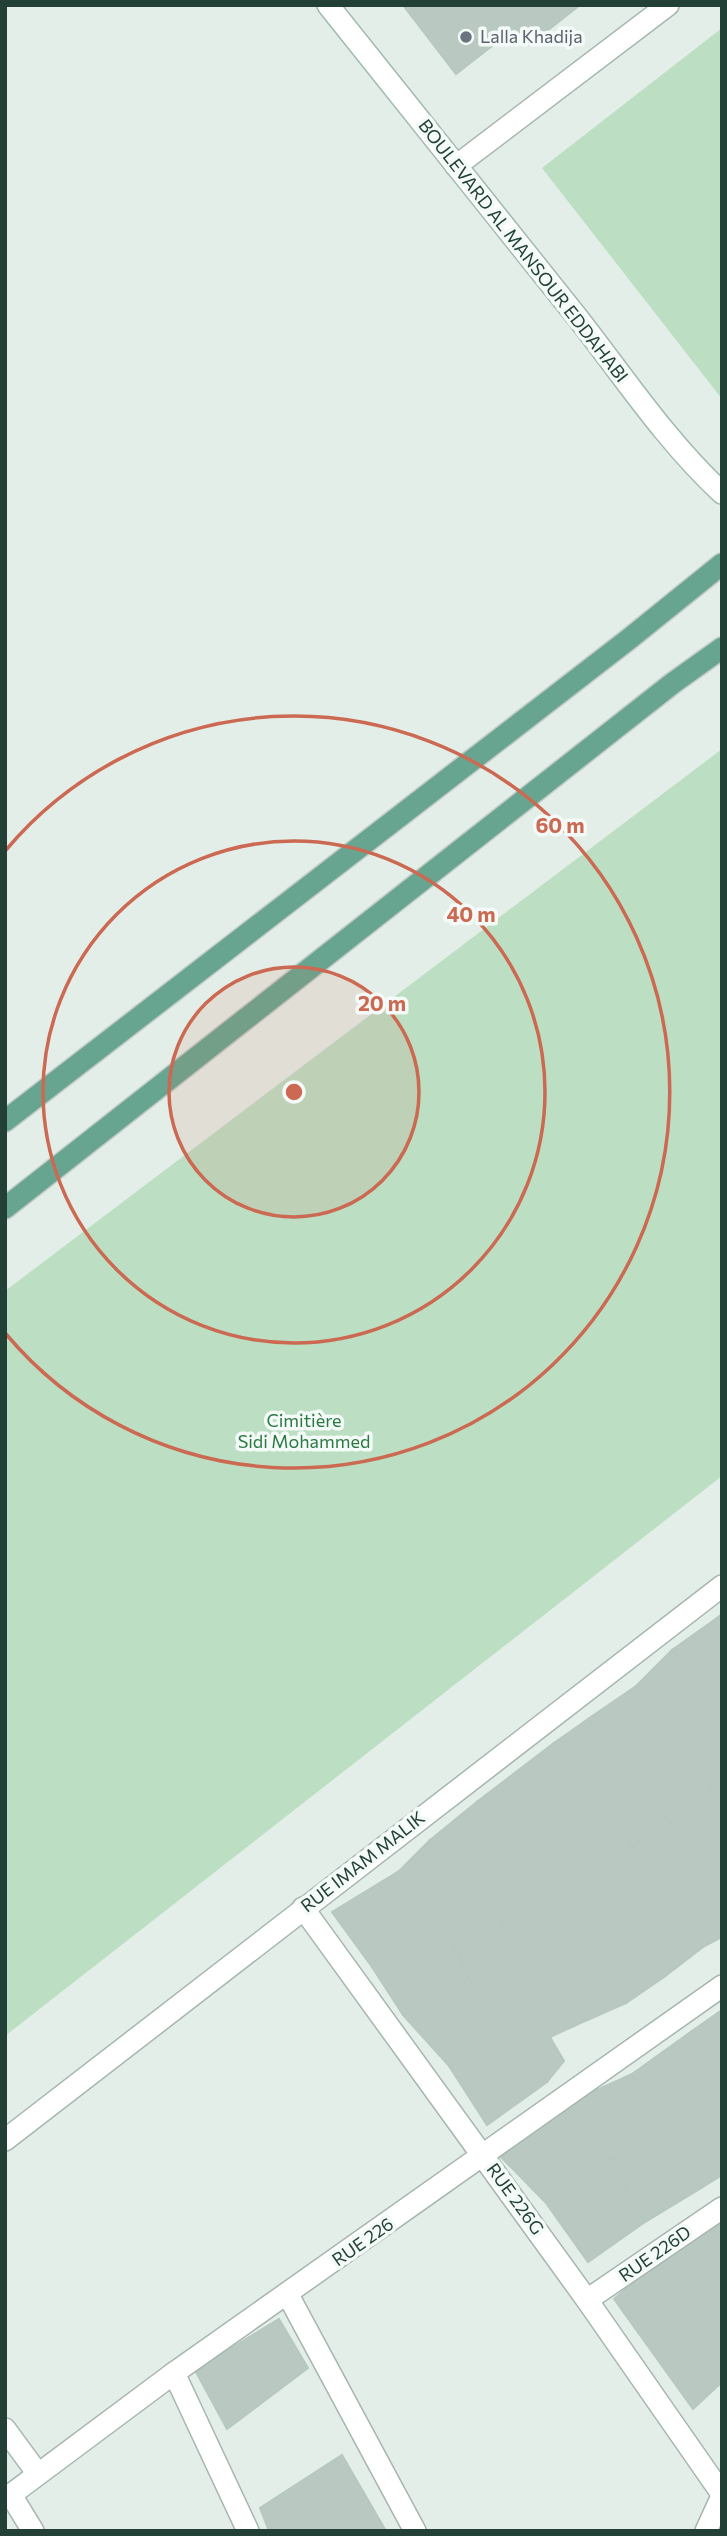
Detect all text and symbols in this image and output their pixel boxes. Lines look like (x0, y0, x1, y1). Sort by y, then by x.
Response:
place label: Lalla Khadija (480, 25, 583, 47)
marker: Lalla Khadija (458, 29, 474, 45)
street label: BOULEVARD AL MANSOUR EDDAHABI (414, 115, 633, 386)
text: 60 m (535, 812, 585, 837)
text: 40 m (446, 901, 496, 926)
text: 20 m (358, 990, 406, 1015)
centre of rings (282, 1080, 306, 1104)
park label: Cimitière Sidi Mohammed (238, 1409, 370, 1452)
street label: RUE IMAM MALIK (296, 1806, 429, 1916)
street label: RUE 226G (483, 2158, 549, 2238)
street label: RUE 226 (328, 2212, 397, 2270)
street label: RUE 226D (614, 2220, 695, 2286)

